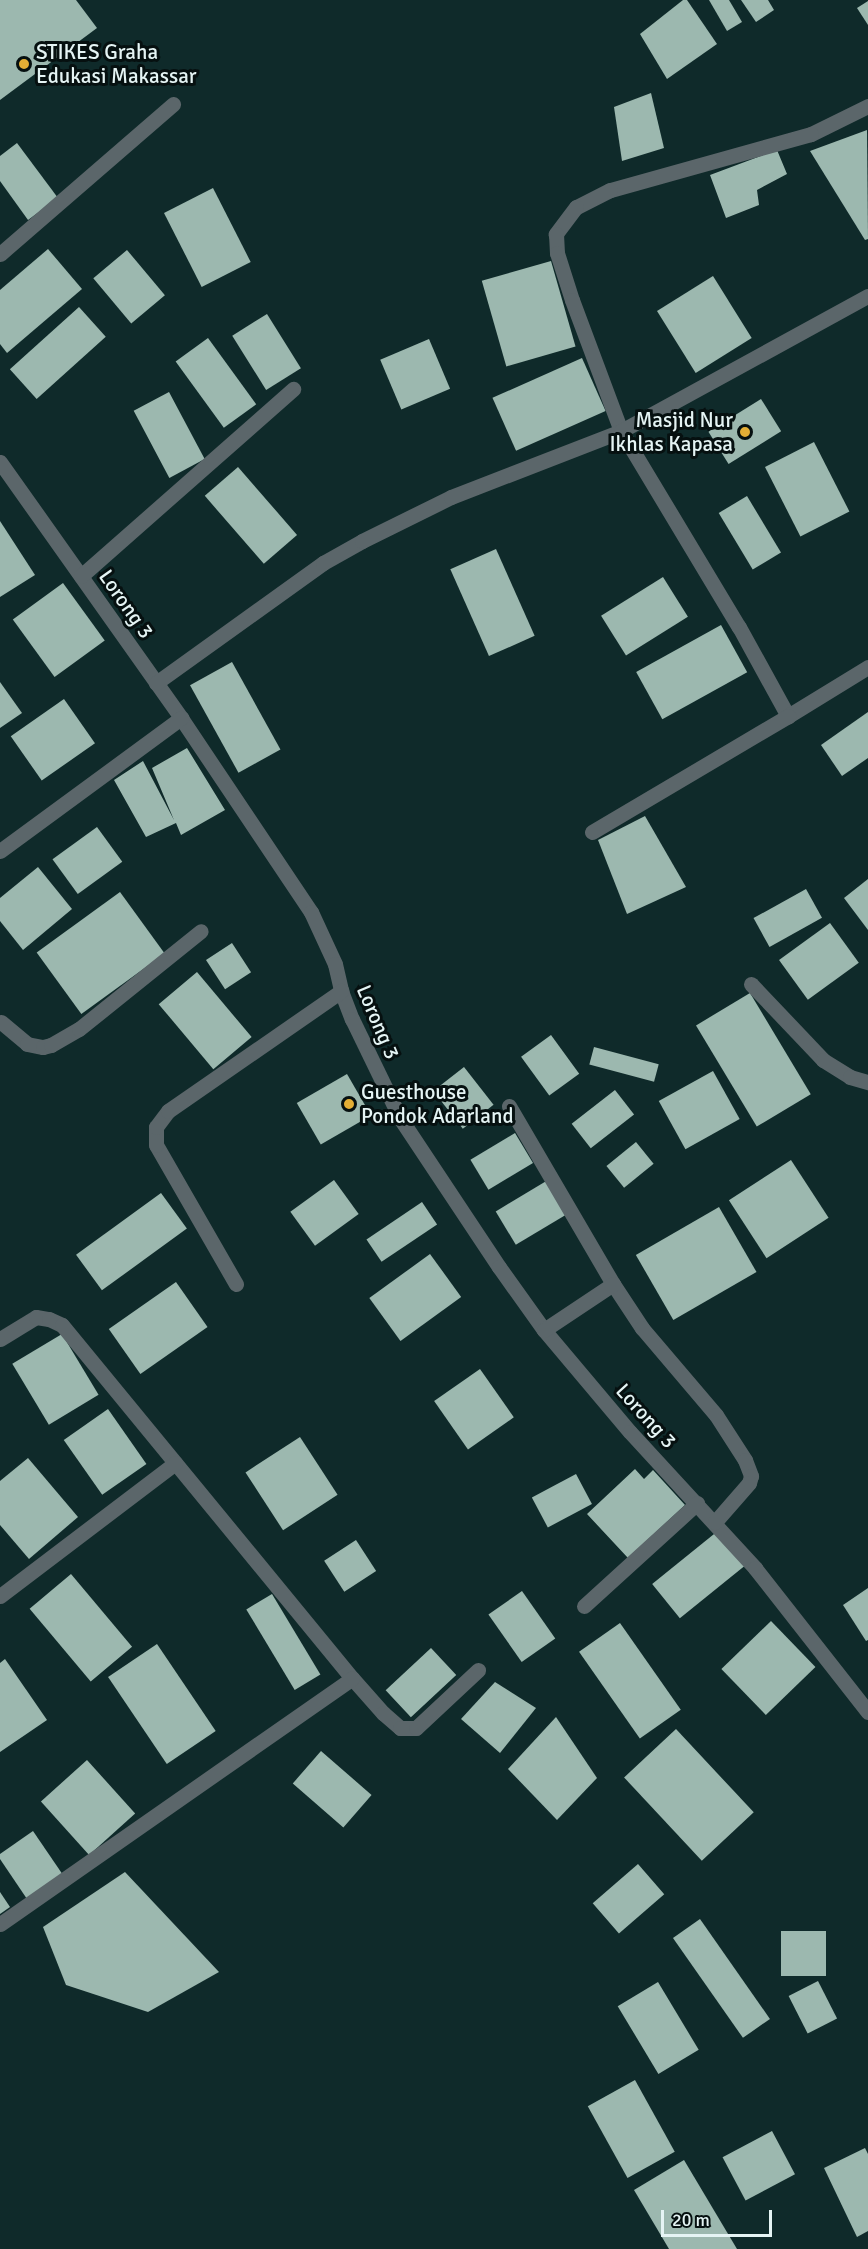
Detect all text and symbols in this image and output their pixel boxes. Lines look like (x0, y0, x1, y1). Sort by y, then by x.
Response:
place label: STIKES Graha Edukasi Makassar (36, 39, 197, 89)
marker: STIKES Graha Edukasi Makassar (17, 57, 31, 71)
place label: Masjid Nur Ikhlas Kapasa (609, 407, 733, 457)
marker: Masjid Nur Ikhlas Kapasa (738, 425, 752, 439)
street label: Lorong 3 (93, 565, 159, 643)
street label: Lorong 3 (351, 981, 405, 1063)
place label: Guesthouse Pondok Adarland (361, 1079, 514, 1129)
marker: Guesthouse Pondok Adarland (342, 1097, 356, 1111)
street label: Lorong 3 (611, 1379, 681, 1453)
scale bar (664, 2198, 775, 2236)
text: 20 m (672, 2209, 710, 2231)

